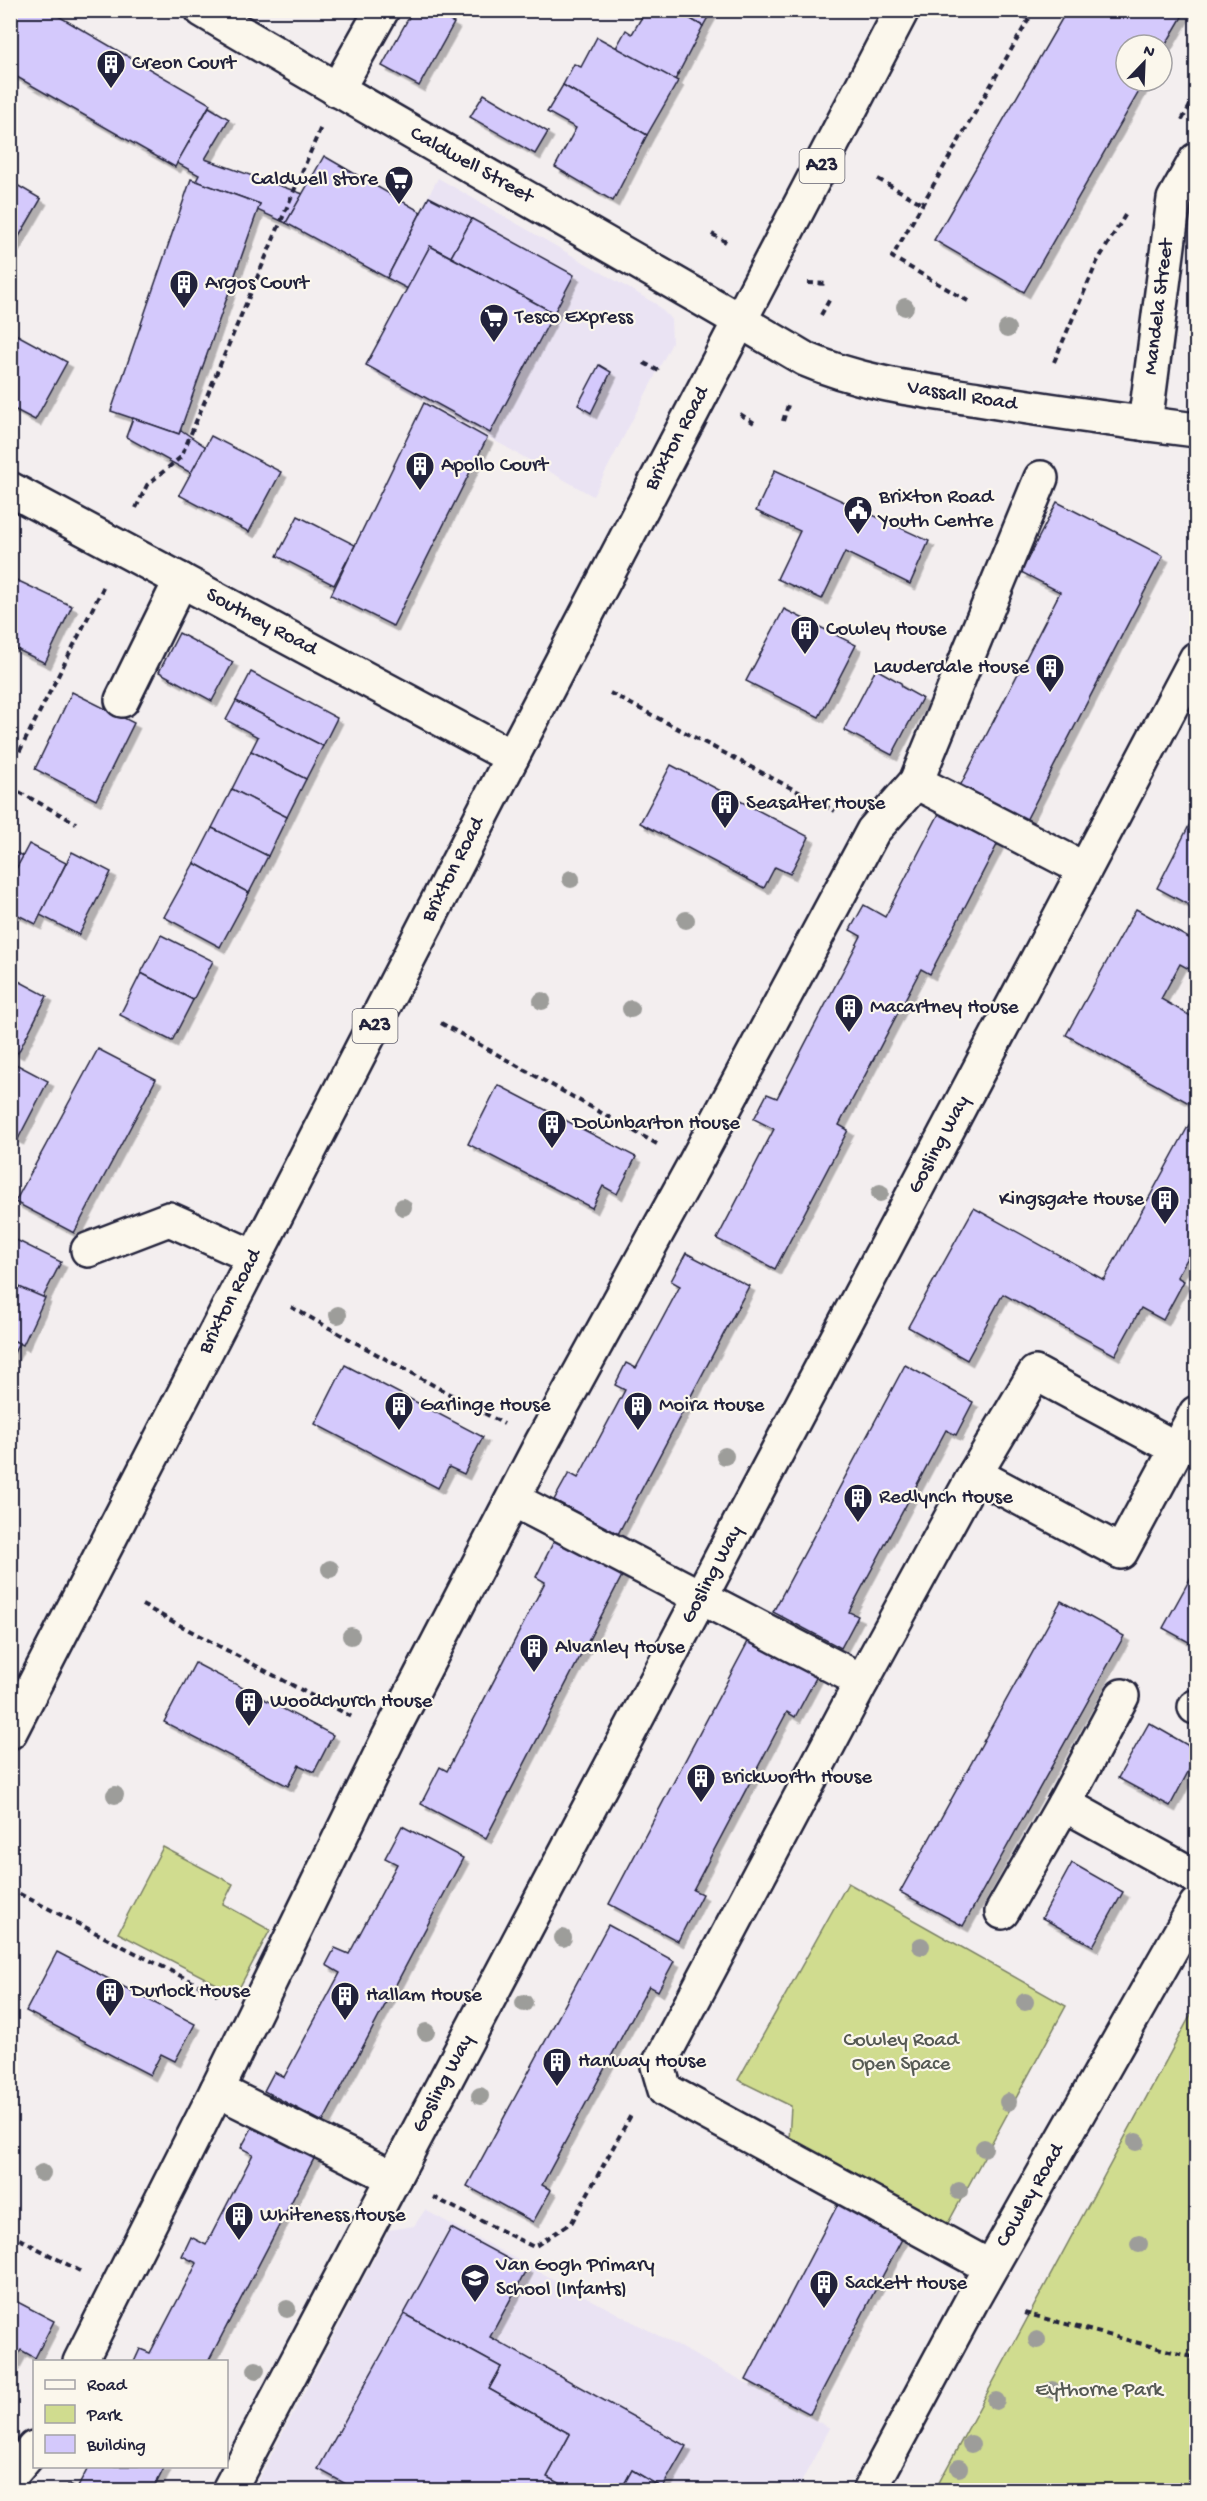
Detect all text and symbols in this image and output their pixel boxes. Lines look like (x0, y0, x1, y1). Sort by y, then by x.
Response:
north arrow (1114, 33, 1174, 93)
text: N (1140, 42, 1158, 63)
building icon: Creon Court (95, 48, 127, 90)
place label: Creon Court (132, 52, 238, 77)
street label: Caldwell Street (405, 122, 539, 211)
road number: A23 (800, 149, 844, 183)
supermarket icon: Caldwell store (383, 164, 415, 206)
place label: Caldwell store (251, 168, 379, 193)
street label: Mandela Street (1139, 235, 1181, 376)
building icon: Argos Court (168, 268, 200, 310)
place label: Argos Court (205, 272, 311, 297)
supermarket icon: Tesco Express (478, 302, 510, 344)
place label: Tesco Express (514, 306, 634, 331)
street label: Vassall Road (904, 376, 1020, 418)
street label: Brixton Road (640, 381, 717, 496)
building icon: Apollo Court (404, 450, 436, 492)
place label: Apollo Court (441, 454, 550, 479)
place label: Brixton Road Youth Centre (877, 486, 995, 535)
public building icon: Brixton Road Youth Centre (842, 494, 874, 536)
street label: Southey Road (201, 583, 322, 664)
building icon: Cowley House (789, 614, 821, 656)
place label: Cowley House (826, 618, 948, 643)
building icon: Lauderdale House (1034, 652, 1066, 694)
place label: Lauderdale House (874, 656, 1030, 681)
building icon: Seasalter House (709, 788, 741, 830)
place label: Seasalter House (746, 792, 887, 817)
street label: Brixton Road (417, 812, 492, 927)
building icon: Macartney House (833, 992, 865, 1034)
place label: Macartney House (870, 996, 1020, 1021)
road number: A23 (352, 1009, 398, 1043)
street label: Gosling Way (904, 1092, 976, 1198)
building icon: Downbarton House (536, 1108, 568, 1150)
place label: Downbarton House (571, 1112, 741, 1137)
building icon: Kingsgate House (1149, 1184, 1181, 1226)
place label: Kingsgate House (999, 1188, 1145, 1213)
street label: Brixton Road (194, 1244, 269, 1359)
building icon: Garlinge House (383, 1390, 415, 1432)
building icon: Moira House (622, 1390, 654, 1432)
place label: Garlinge House (420, 1394, 552, 1419)
place label: Moira House (659, 1394, 766, 1419)
building icon: Redlynch House (842, 1482, 874, 1524)
place label: Redlynch House (879, 1486, 1014, 1511)
street label: Gosling Way (677, 1522, 749, 1628)
building icon: Alvanley House (518, 1632, 550, 1674)
place label: Alvanley House (555, 1636, 686, 1661)
building icon: Woodchurch House (233, 1686, 265, 1728)
place label: Woodchurch House (270, 1690, 434, 1715)
building icon: Brickworth House (685, 1762, 717, 1804)
place label: Brickworth House (721, 1766, 873, 1791)
building icon: Durlock House (94, 1976, 126, 2018)
place label: Durlock House (129, 1980, 251, 2005)
building icon: Hallam House (329, 1980, 361, 2022)
place label: Hallam House (366, 1984, 483, 2009)
park label: Cowley Road Open Space (843, 2029, 960, 2078)
street label: Gosling Way (408, 2031, 480, 2137)
building icon: Hanway House (541, 2046, 573, 2088)
place label: Hanway House (578, 2050, 707, 2075)
street label: Cowley Road (991, 2138, 1071, 2252)
building icon: Whiteness House (223, 2200, 255, 2242)
place label: Whiteness House (260, 2204, 407, 2229)
place label: Van Gogh Primary School (Infants) (495, 2254, 655, 2303)
school or university icon: Van Gogh Primary School (Infants) (459, 2262, 491, 2304)
building icon: Sackett House (808, 2268, 840, 2310)
place label: Sackett House (845, 2272, 968, 2297)
legend (33, 2360, 228, 2468)
text: Road (87, 2376, 128, 2397)
park label: Eythorne Park (1035, 2379, 1165, 2404)
text: Park (86, 2406, 123, 2427)
text: Building (86, 2436, 146, 2457)

